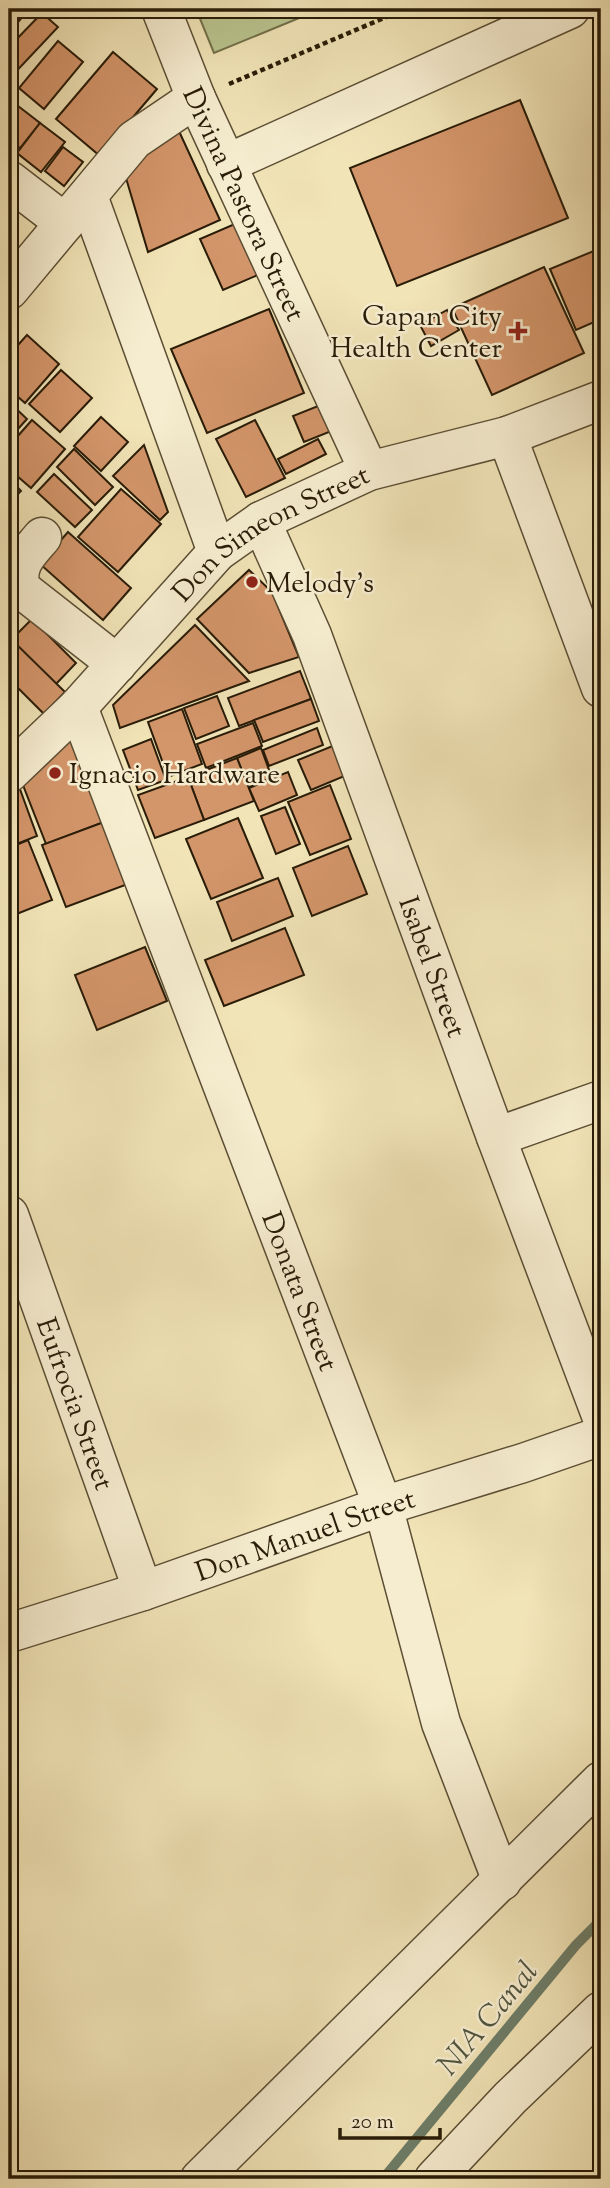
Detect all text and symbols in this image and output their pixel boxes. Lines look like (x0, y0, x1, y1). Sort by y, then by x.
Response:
street label: Divina Pastora Street (171, 81, 314, 329)
place label: Gapan City Health Center (330, 298, 502, 370)
marker: Gapan City Health Center (508, 321, 528, 341)
street label: Don Simeon Street (164, 456, 377, 612)
place label: Melody's (266, 565, 374, 605)
marker: Melody's (244, 574, 260, 590)
place label: Ignacio Hardware (69, 756, 280, 796)
marker: Ignacio Hardware (47, 765, 63, 781)
street label: Isabel Street (387, 892, 475, 1044)
street label: Donata Street (250, 1207, 347, 1378)
street label: Eufrocia Street (24, 1313, 123, 1496)
street label: Don Manuel Street (191, 1480, 421, 1594)
water label: NIA Canal (428, 1953, 550, 2086)
scale bar (340, 2097, 440, 2141)
text: 20 m (351, 2108, 394, 2138)

